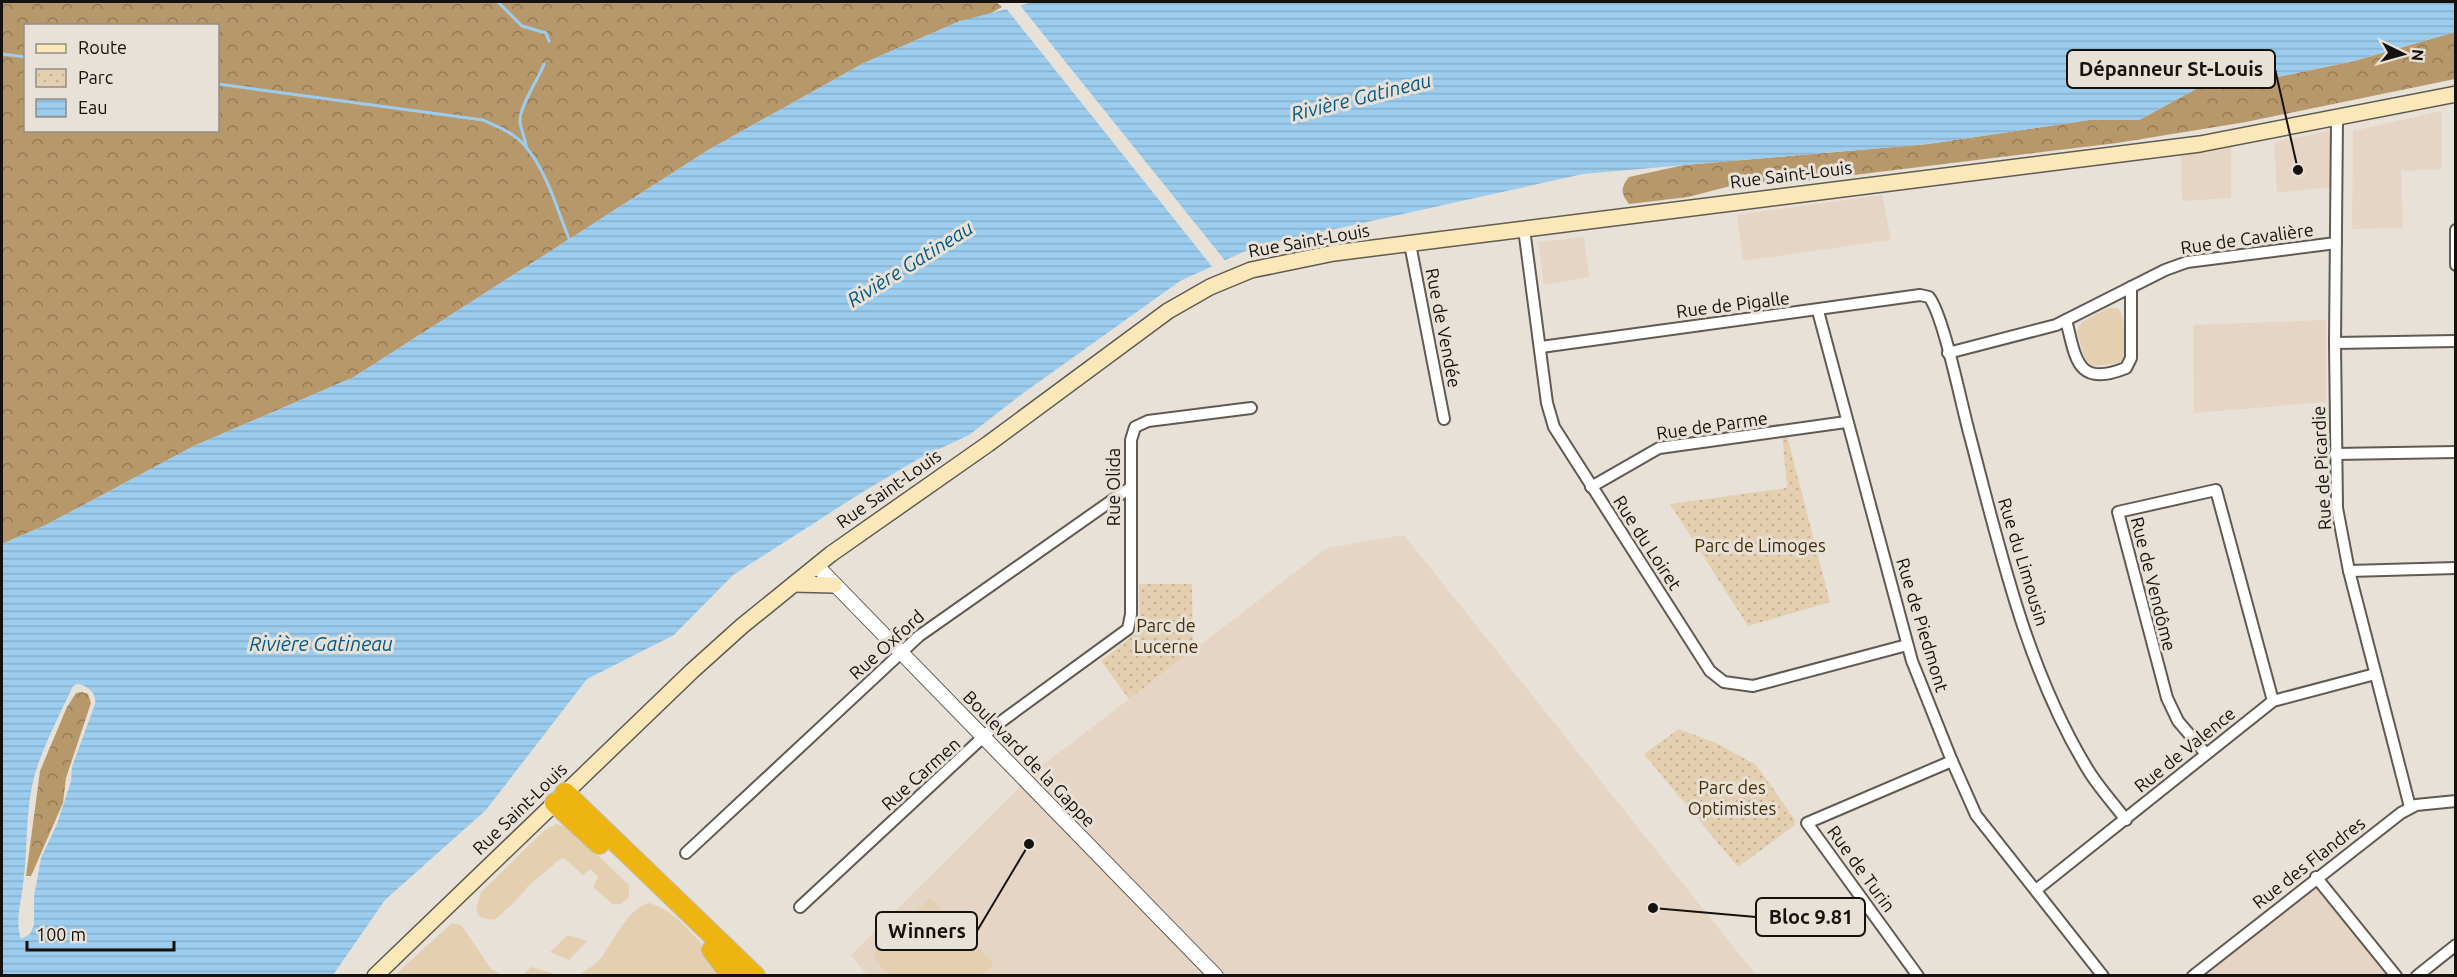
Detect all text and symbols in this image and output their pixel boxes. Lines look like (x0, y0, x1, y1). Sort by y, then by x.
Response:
legend (24, 24, 219, 132)
north arrow (2373, 24, 2433, 84)
text: Route (78, 37, 127, 57)
text: N (2408, 49, 2427, 62)
callout: Dépanneur St-Louis (2067, 50, 2275, 88)
text: Dépanneur St-Louis (2079, 57, 2263, 80)
text: Parc (78, 67, 113, 87)
water label: Rivière Gatineau (1288, 68, 1434, 125)
text: Eau (78, 97, 108, 117)
street label: Rue Saint-Louis (1729, 157, 1853, 191)
water label: Rivière Gatineau (843, 216, 977, 311)
street label: Rue Saint-Louis (1247, 219, 1371, 261)
street label: Rue de Cavalière (2179, 219, 2315, 257)
street label: Rue de Vendée (1423, 266, 1465, 389)
street label: Rue de Pigalle (1675, 287, 1791, 321)
street label: Rue de Picardie (2308, 405, 2334, 531)
street label: Rue de Parme (1655, 407, 1769, 443)
street label: Rue Saint-Louis (832, 445, 945, 532)
street label: Rue Olida (1103, 448, 1123, 526)
street label: Rue du Loiret (1610, 492, 1686, 593)
street label: Rue du Limousin (1995, 495, 2053, 628)
street label: Rue de Vendôme (2128, 515, 2180, 653)
park label: Parc de Limoges (1694, 535, 1826, 555)
street label: Rue de Piedmont (1893, 555, 1953, 694)
street label: Rue Oxford (845, 606, 928, 683)
park label: Parc de Lucerne (1134, 615, 1198, 656)
water label: Rivière Gatineau (249, 632, 393, 655)
street label: Boulevard de la Gappe (960, 686, 1100, 830)
street label: Rue de Valence (2130, 703, 2239, 796)
street label: Rue Carmen (877, 733, 964, 814)
street label: Rue Saint-Louis (468, 758, 571, 858)
park label: Parc des Optimistes (1688, 777, 1776, 818)
street label: Rue des Flandres (2248, 812, 2369, 912)
street label: Rue de Turin (1824, 822, 1900, 915)
callout: Bloc 9.81 (1756, 898, 1865, 936)
text: Bloc 9.81 (1769, 905, 1853, 928)
callout: Winners (876, 912, 977, 950)
scale bar (27, 914, 174, 952)
text: Winners (888, 919, 966, 942)
text: 100 m (36, 924, 86, 944)

